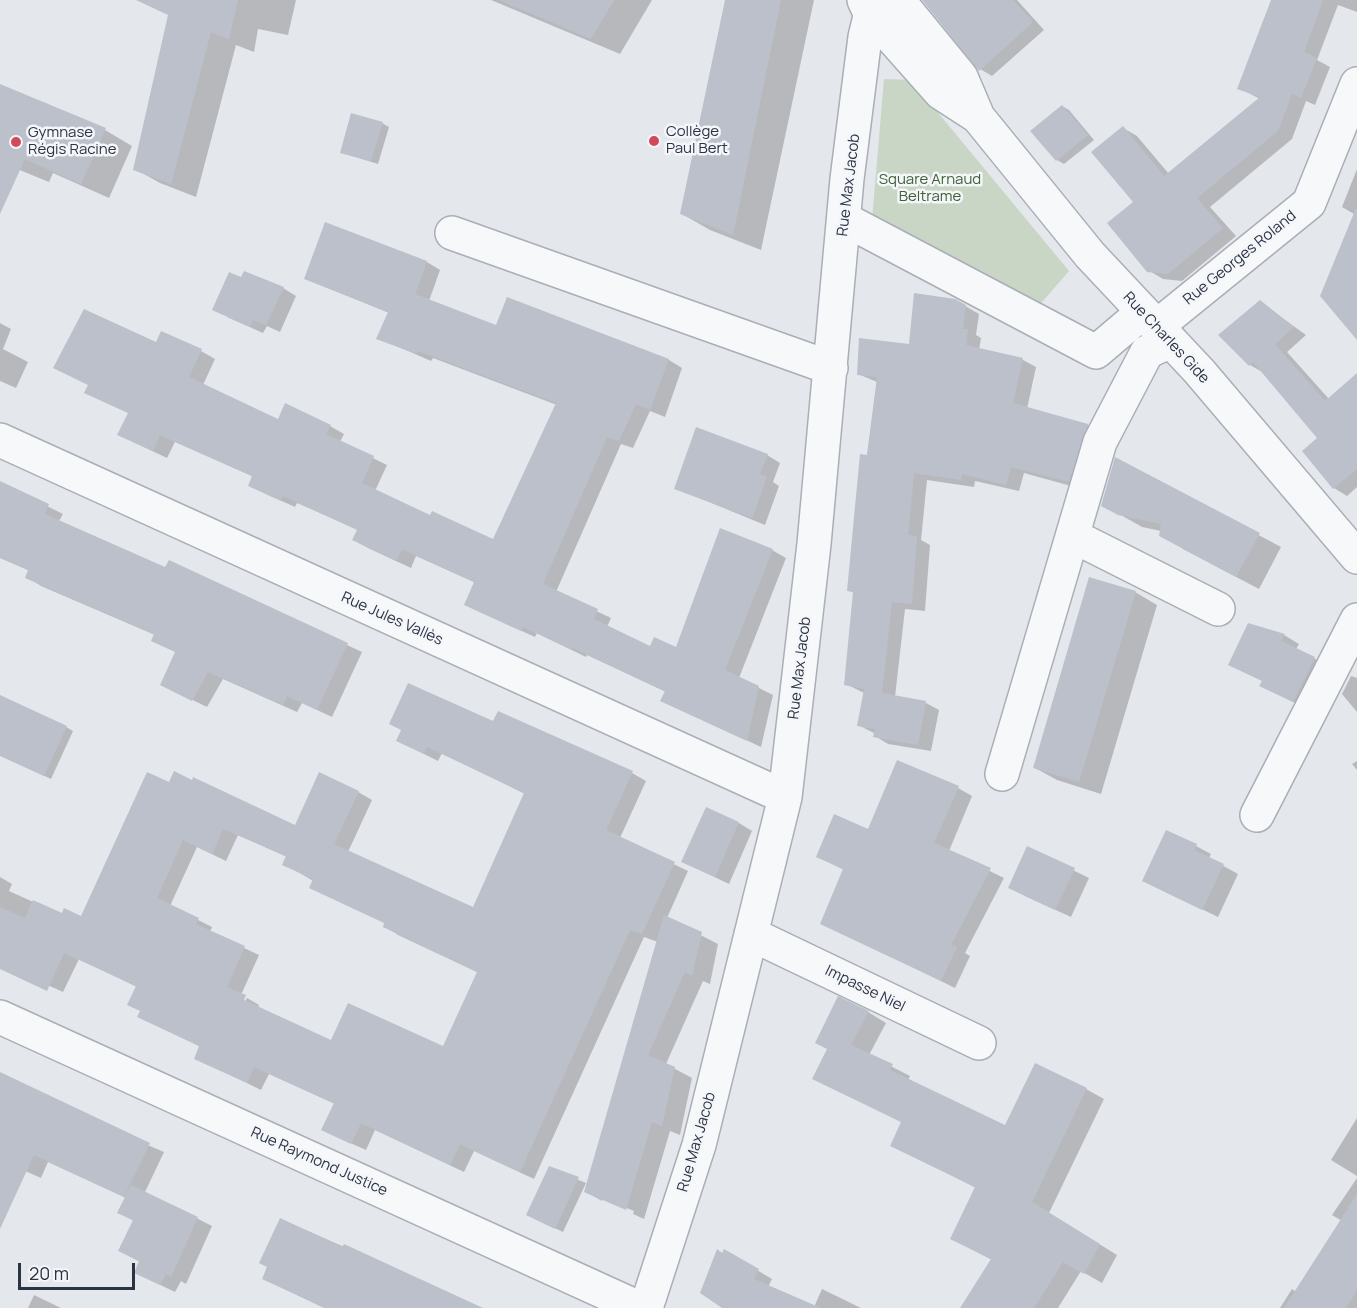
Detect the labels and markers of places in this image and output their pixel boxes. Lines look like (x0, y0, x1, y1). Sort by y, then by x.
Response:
place label: Collège Paul Bert (666, 123, 728, 158)
place label: Gymnase Régis Racine (28, 124, 116, 159)
marker: Collège Paul Bert (647, 134, 661, 148)
marker: Gymnase Régis Racine (9, 135, 23, 149)

